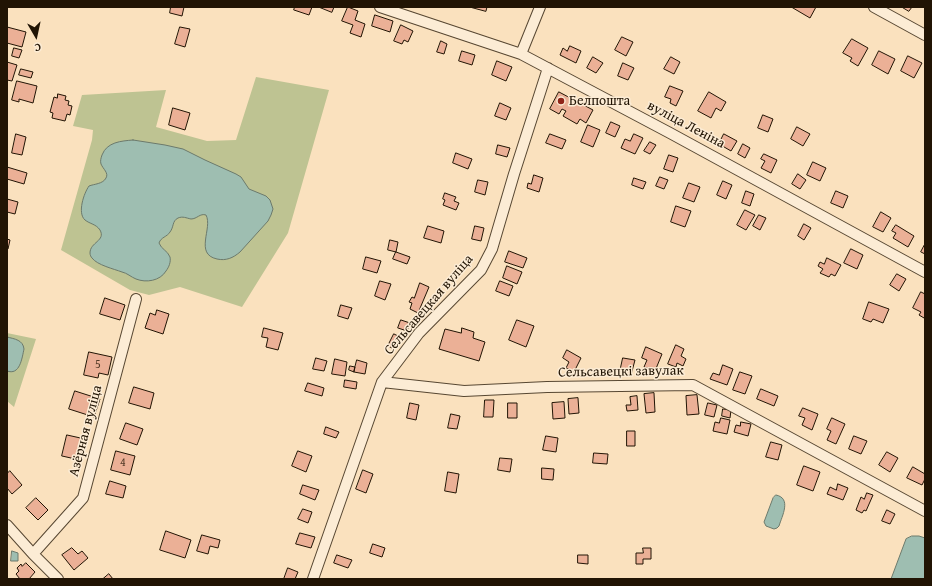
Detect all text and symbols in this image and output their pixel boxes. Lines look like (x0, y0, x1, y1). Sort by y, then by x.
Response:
north arrow (16, 16, 56, 56)
text: С (34, 39, 42, 56)
place label: Белпошта (569, 93, 630, 109)
marker: Белпошта (556, 96, 566, 106)
street label: вуліца Леніна (644, 97, 728, 153)
street label: Сельсавецкая вуліца (381, 252, 477, 358)
house number: 5 (95, 358, 101, 372)
street label: Сельсавецкі завулак (558, 363, 684, 381)
street label: Азёрная вуліца (66, 383, 106, 479)
house number: 4 (120, 456, 126, 470)

